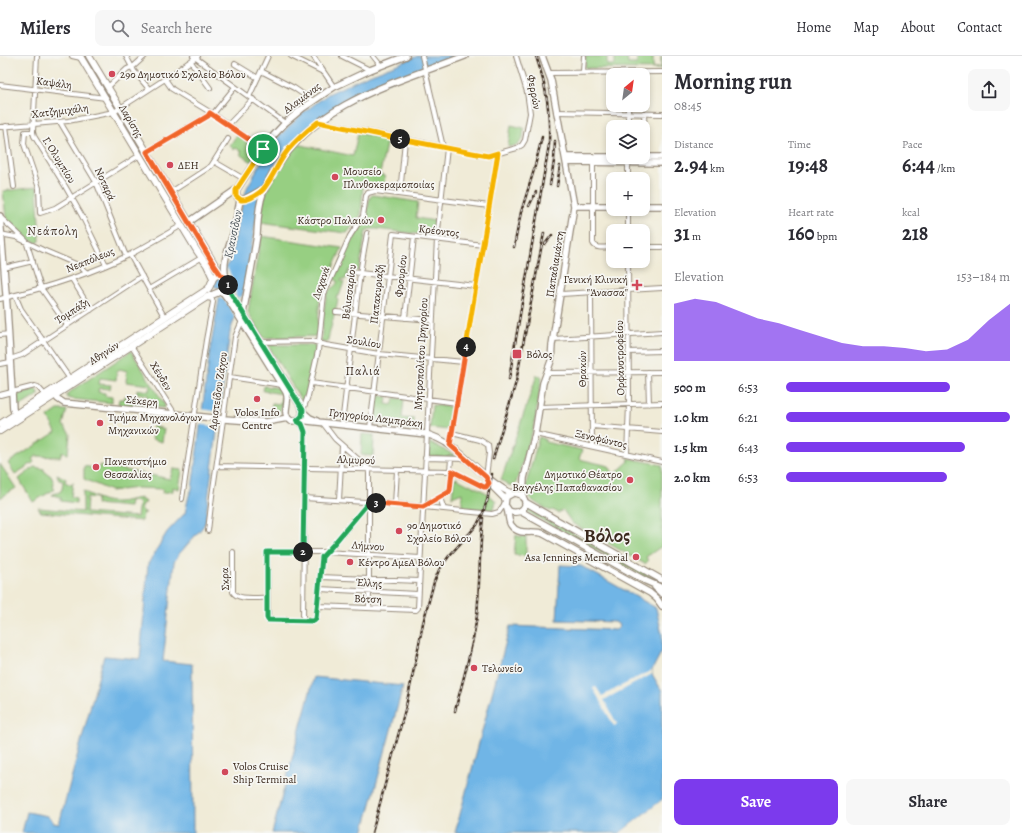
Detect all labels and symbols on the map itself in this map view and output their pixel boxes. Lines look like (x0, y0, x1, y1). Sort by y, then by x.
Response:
place label: 29ο Δημοτικό Σχολείο Βόλου (120, 67, 246, 82)
north arrow (606, 68, 650, 112)
marker: 29ο Δημοτικό Σχολείο Βόλου (107, 69, 117, 79)
street label: Καψάλη (35, 73, 73, 93)
street label: Φερρών (523, 73, 545, 111)
street label: Αλαμάνας (279, 79, 324, 118)
street label: Χατζημιχάλη (31, 100, 89, 122)
street label: Λαρίσης (115, 101, 147, 140)
pin: 5 (390, 129, 410, 149)
pin (246, 132, 280, 166)
street label: Γ. Ολυμπίου (39, 134, 79, 186)
place label: ΔΕΗ (178, 158, 199, 173)
marker: ΔΕΗ (165, 160, 175, 170)
place label: Μουσείο Πλινθοκεραμοποιίας (343, 164, 435, 192)
street label: Νοταρά (91, 165, 119, 203)
marker: Μουσείο Πλινθοκεραμοποιίας (330, 172, 340, 182)
water label: Κραυσίδων (220, 208, 246, 260)
place label: Κάστρο Παλαιών (297, 213, 373, 228)
marker: Κάστρο Παλαιών (376, 215, 386, 225)
street label: Κρέοντος (418, 221, 460, 241)
district label: Νεάπολη (27, 223, 79, 239)
street label: Παπαδιαμάντη (542, 230, 568, 298)
street label: Νεαπόλεως (64, 243, 116, 277)
street label: Φρουρίου (391, 254, 411, 298)
street label: Βελισσαρίου (338, 263, 360, 321)
street label: Παπακυριαζή (366, 263, 388, 325)
street label: Λαχανά (308, 265, 334, 302)
place label: Γενική Κλινική "Άνασσα" (564, 272, 628, 300)
pin: 1 (218, 275, 238, 295)
marker: Γενική Κλινική "Άνασσα" (631, 279, 643, 291)
street label: Τομπάζη (52, 294, 92, 328)
street label: Μητροπολίτου Γρηγορίου (411, 297, 431, 411)
street label: Ορφανοτροφείου (612, 320, 628, 396)
street label: Σουλίου (346, 332, 382, 352)
street label: Αθηνών (85, 337, 122, 369)
pin: 4 (456, 337, 476, 357)
place label: Βόλος (526, 347, 552, 362)
marker: Βόλος (511, 348, 523, 360)
street label: Θρακών (575, 350, 590, 387)
street label: Αριστείδου Ζάχου (205, 351, 231, 432)
street label: Χέυδεν (146, 359, 176, 394)
district label: Παλιά (345, 363, 381, 379)
street label: Σέκερη (125, 392, 159, 410)
marker: Volos Info Centre (252, 394, 262, 404)
place label: Volos Info Centre (234, 405, 280, 433)
street label: Γρηγορίου Λαμπράκη (328, 405, 424, 431)
place label: Τμήμα Μηχανολόγων Μηχανικών (108, 410, 203, 438)
marker: Τμήμα Μηχανολόγων Μηχανικών (95, 418, 105, 428)
street label: Ξενοφώντος (573, 426, 629, 452)
street label: Αλμυρού (336, 452, 375, 468)
place label: Πανεπιστήμιο Θεσσαλίας (104, 454, 167, 482)
marker: Πανεπιστήμιο Θεσσαλίας (91, 462, 101, 472)
place label: Δημοτικό Θέατρο Βαγγέλης Παπαθανασίου (512, 467, 622, 495)
marker: Δημοτικό Θέατρο Βαγγέλης Παπαθανασίου (625, 475, 635, 485)
pin: 3 (366, 493, 386, 513)
place label: 9ο Δημοτικό Σχολείο Βόλου (407, 518, 471, 546)
district label: Βόλος (584, 523, 630, 549)
marker: 9ο Δημοτικό Σχολείο Βόλου (394, 526, 404, 536)
street label: Λήμνου (350, 537, 385, 555)
pin: 2 (293, 542, 313, 562)
place label: Asa Jennings Memorial (524, 550, 628, 565)
marker: Asa Jennings Memorial (631, 552, 641, 562)
place label: Κέντρο ΑμεΑ Βόλου (358, 555, 444, 570)
marker: Κέντρο ΑμεΑ Βόλου (345, 557, 355, 567)
street label: Σκρα (217, 567, 233, 591)
street label: Έλλης (356, 575, 382, 591)
street label: Βότση (354, 591, 382, 607)
place label: Τελωνείο (482, 661, 522, 676)
marker: Τελωνείο (469, 663, 479, 673)
place label: Volos Cruise Ship Terminal (232, 759, 297, 787)
marker: Volos Cruise Ship Terminal (220, 767, 230, 777)

